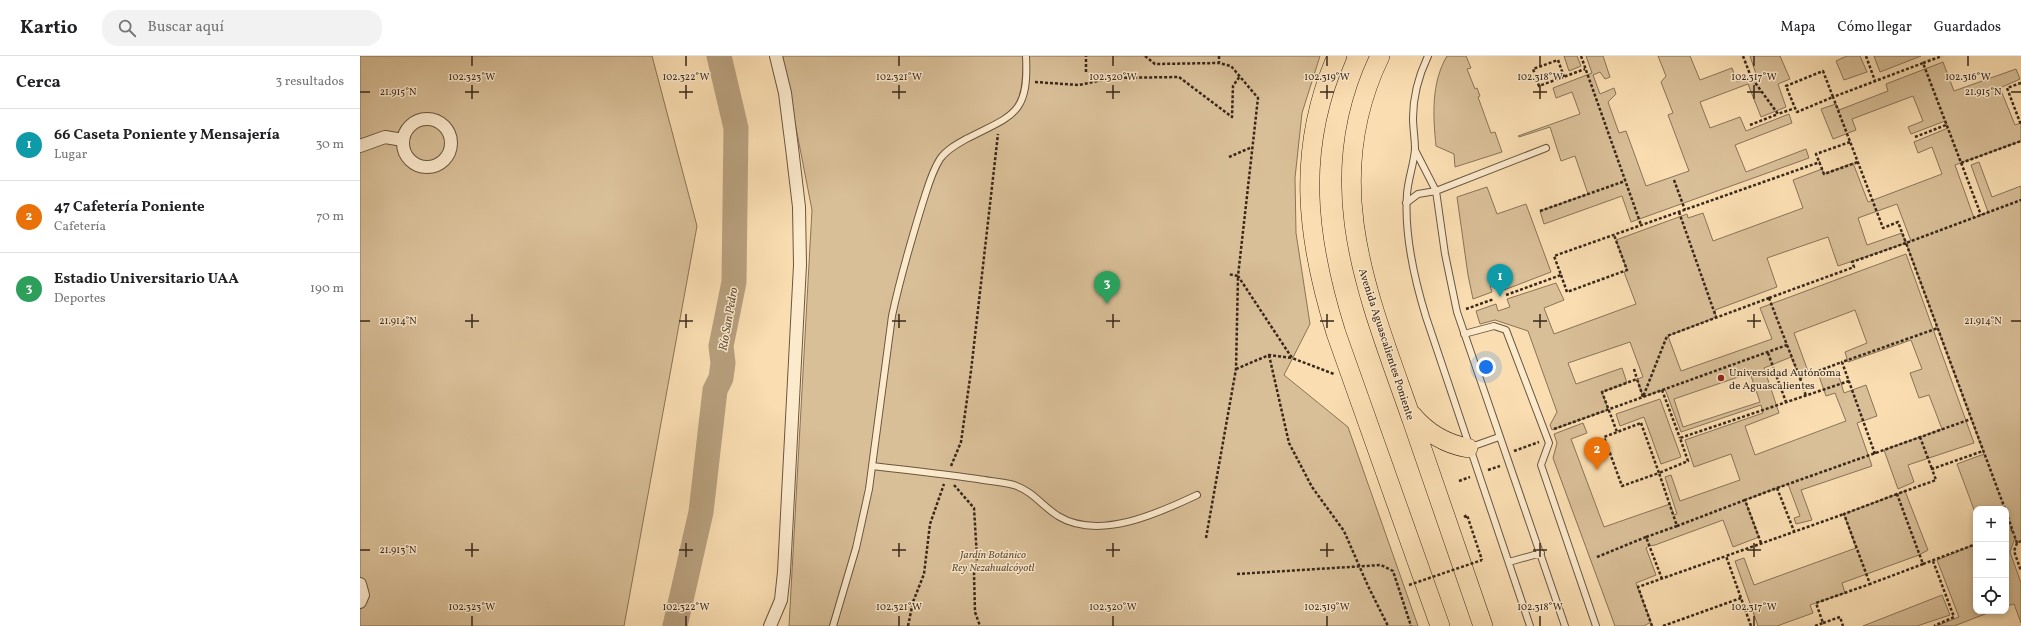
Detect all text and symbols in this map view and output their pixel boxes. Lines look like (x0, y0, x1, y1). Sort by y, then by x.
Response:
search box (102, 10, 382, 46)
text: Kartio (20, 15, 78, 41)
icon: search (116, 17, 138, 39)
text: Buscar aquí (148, 17, 224, 38)
text: Mapa (1781, 18, 1816, 37)
text: Cómo llegar (1838, 18, 1912, 37)
text: Guardados (1934, 18, 2001, 37)
text: 102.323°W (449, 70, 495, 84)
text: 102.322°W (662, 70, 710, 84)
text: 102.321°W (876, 70, 922, 84)
text: 102.320°W (1089, 70, 1137, 84)
text: 102.319°W (1304, 70, 1350, 84)
text: 102.318°W (1517, 70, 1563, 84)
text: 102.317°W (1731, 70, 1777, 84)
text: 102.316°W (1945, 70, 1991, 84)
text: Cerca (16, 71, 61, 94)
text: 3 resultados (275, 73, 344, 91)
text: 21.915°N (380, 85, 417, 99)
text: 21.915°N (1965, 85, 2002, 99)
text: 66 Caseta Poniente y Mensajería (54, 125, 280, 146)
text: 1 (26, 136, 32, 154)
text: 30 m (316, 136, 344, 154)
text: Lugar (54, 146, 87, 164)
text: 47 Cafetería Poniente (54, 197, 205, 218)
text: 2 (26, 208, 32, 226)
text: 70 m (316, 208, 344, 226)
text: Cafetería (54, 218, 106, 236)
pin: 1 (1487, 264, 1513, 297)
street label: Avenida Aguascalientes Poniente (1354, 267, 1417, 422)
text: Estadio Universitario UAA (54, 269, 239, 290)
pin: 3 (1094, 271, 1120, 304)
text: 3 (26, 280, 32, 298)
text: 190 m (310, 280, 344, 298)
water label: Río San Pedro (716, 286, 743, 352)
text: Deportes (54, 290, 106, 308)
text: 21.914°N (379, 314, 417, 328)
text: 21.914°N (1964, 314, 2002, 328)
your location (1476, 357, 1496, 377)
place label: Universidad Autónoma de Aguascalientes (1729, 366, 1841, 394)
marker: Universidad Autónoma de Aguascalientes (1716, 373, 1726, 383)
pin: 2 (1584, 437, 1610, 470)
map controls (1973, 506, 2009, 614)
button: + (1973, 506, 2009, 542)
button: − (1973, 542, 2009, 578)
text: 21.913°N (380, 543, 417, 557)
park label: Jardín Botánico Rey Nezahualcóyotl (952, 548, 1035, 576)
button: locate (1973, 578, 2009, 614)
text: 102.323°W (449, 600, 495, 614)
text: 102.322°W (662, 600, 710, 614)
text: 102.321°W (876, 600, 922, 614)
text: 102.320°W (1089, 600, 1137, 614)
text: 102.319°W (1304, 600, 1350, 614)
text: 102.318°W (1517, 600, 1563, 614)
text: 102.317°W (1731, 600, 1777, 614)

